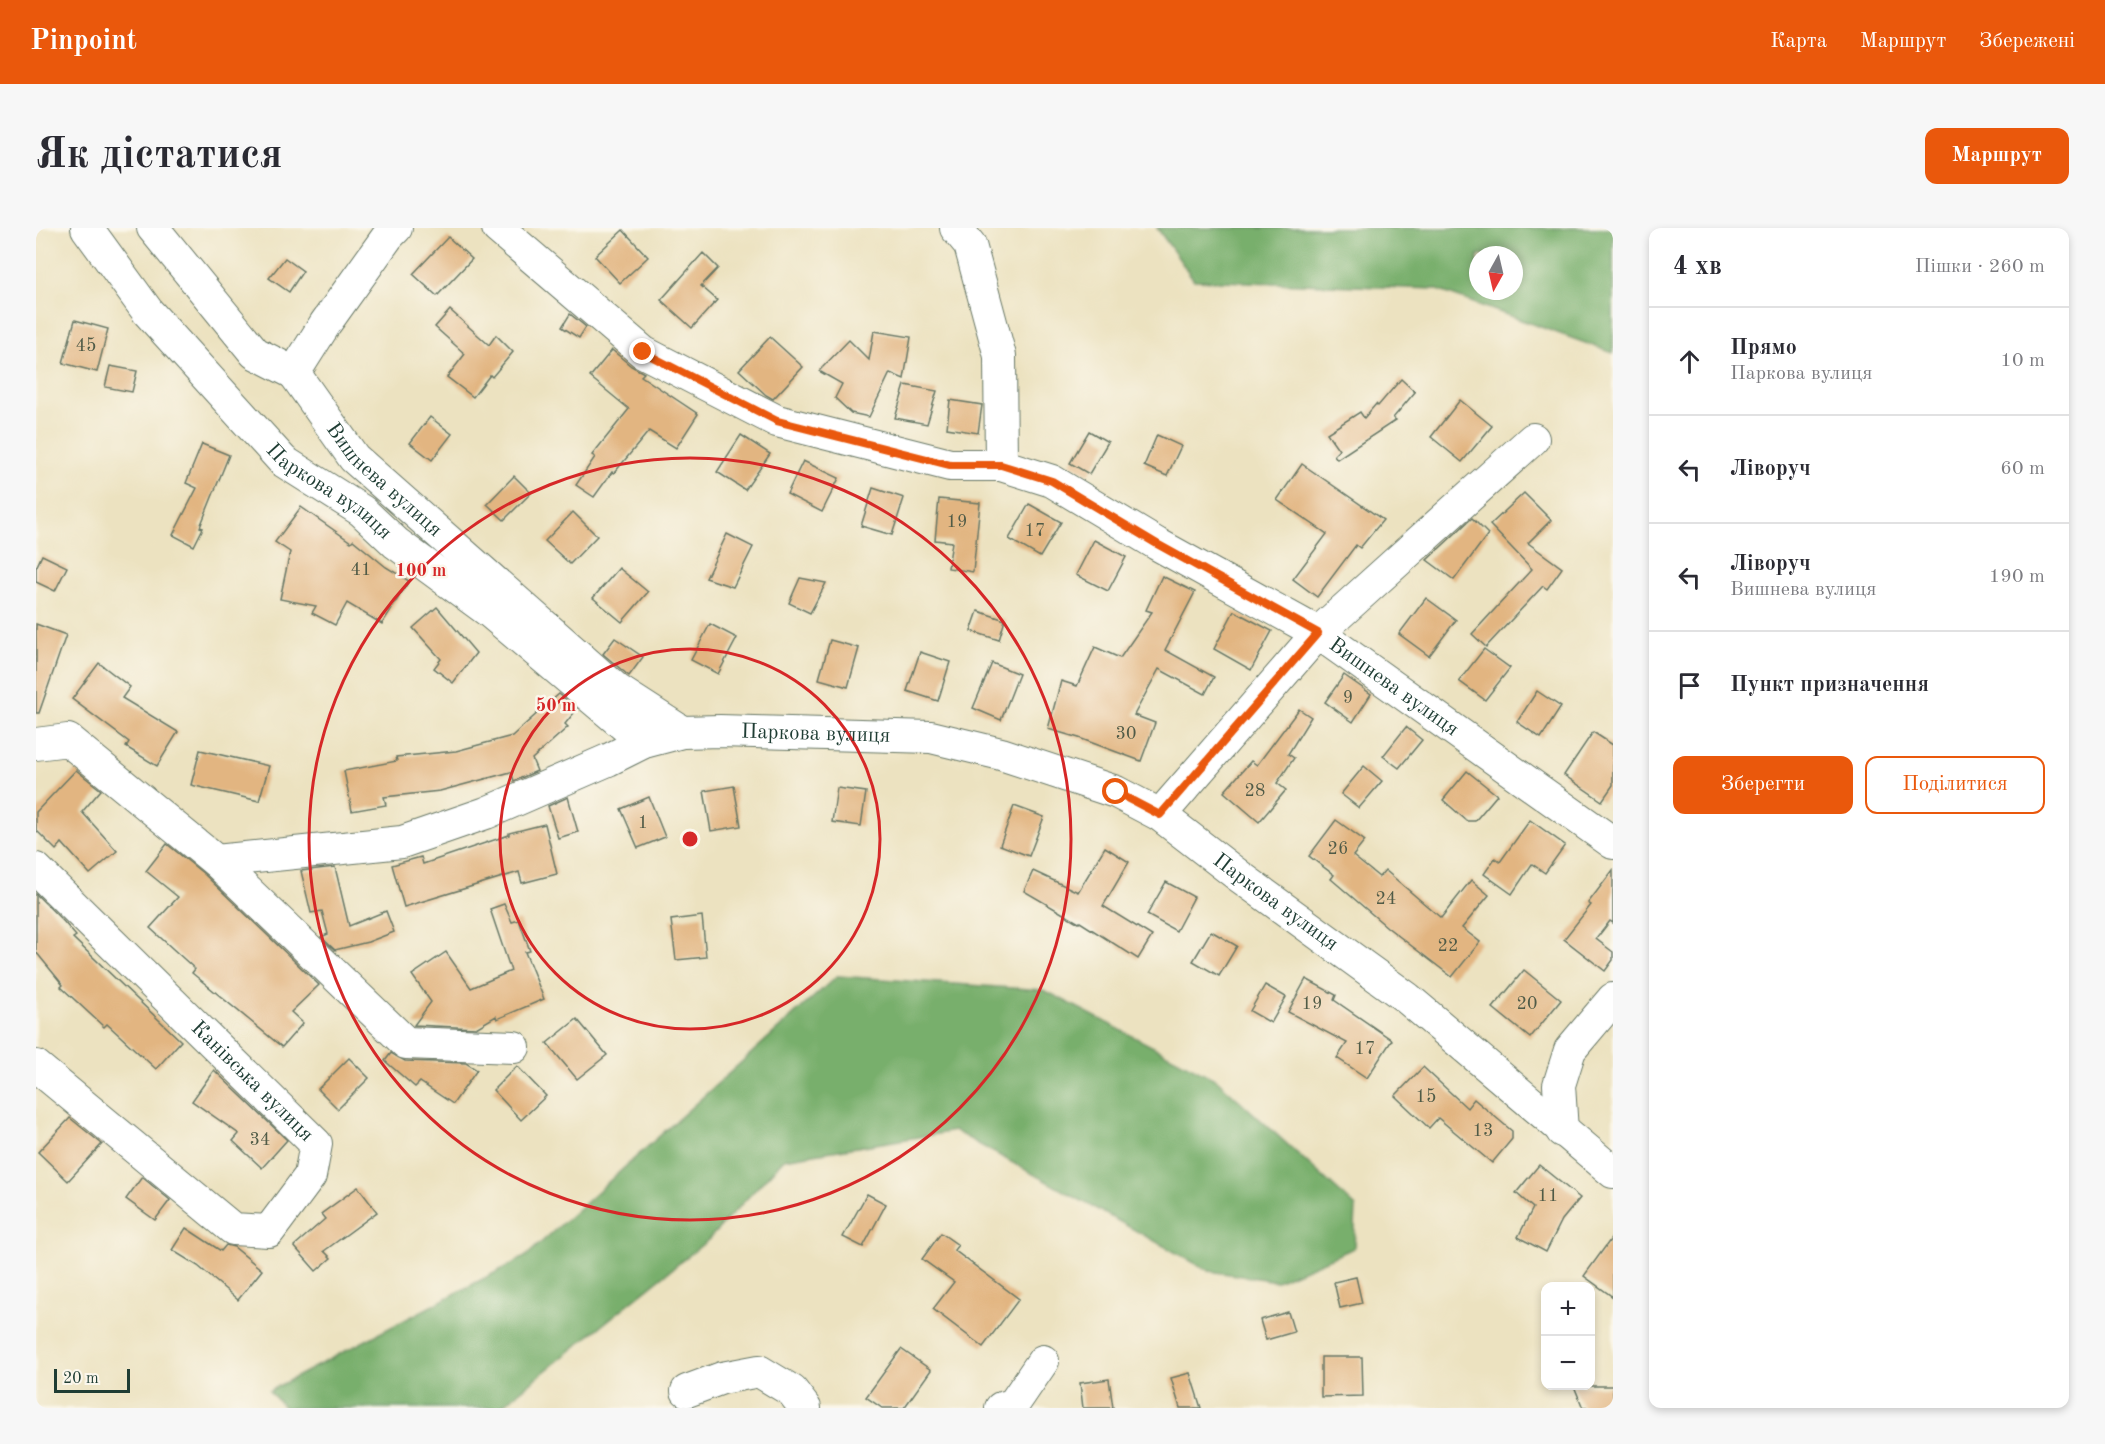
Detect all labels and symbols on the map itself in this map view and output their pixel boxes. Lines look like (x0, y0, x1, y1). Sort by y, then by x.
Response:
north arrow (1469, 246, 1523, 300)
house number: 45 (76, 337, 96, 355)
route end (629, 338, 655, 364)
street label: Вишнева вулиця (322, 419, 446, 541)
street label: Паркова вулиця (262, 439, 396, 544)
house number: 19 (947, 513, 967, 531)
house number: 17 (1025, 522, 1045, 540)
house number: 41 (351, 561, 371, 579)
text: 100 m (396, 562, 446, 580)
street label: Вишнева вулиця (1325, 634, 1463, 740)
house number: 9 (1343, 689, 1353, 707)
text: 50 m (536, 697, 576, 715)
street label: Паркова вулиця (741, 721, 891, 746)
house number: 30 (1116, 725, 1136, 743)
route start (1102, 778, 1128, 804)
house number: 28 (1245, 782, 1265, 800)
house number: 1 (638, 814, 648, 832)
centre of rings (680, 829, 700, 849)
house number: 26 (1328, 840, 1348, 858)
street label: Паркова вулиця (1209, 849, 1342, 955)
house number: 24 (1376, 890, 1396, 908)
house number: 22 (1438, 937, 1458, 955)
house number: 19 (1302, 995, 1322, 1013)
house number: 20 (1517, 995, 1537, 1013)
street label: Канівська вулиця (187, 1017, 317, 1146)
house number: 17 (1355, 1040, 1375, 1058)
house number: 15 (1416, 1088, 1436, 1106)
house number: 13 (1473, 1122, 1493, 1140)
house number: 34 (250, 1131, 270, 1149)
house number: 11 (1538, 1187, 1558, 1205)
scale bar (54, 1366, 130, 1394)

